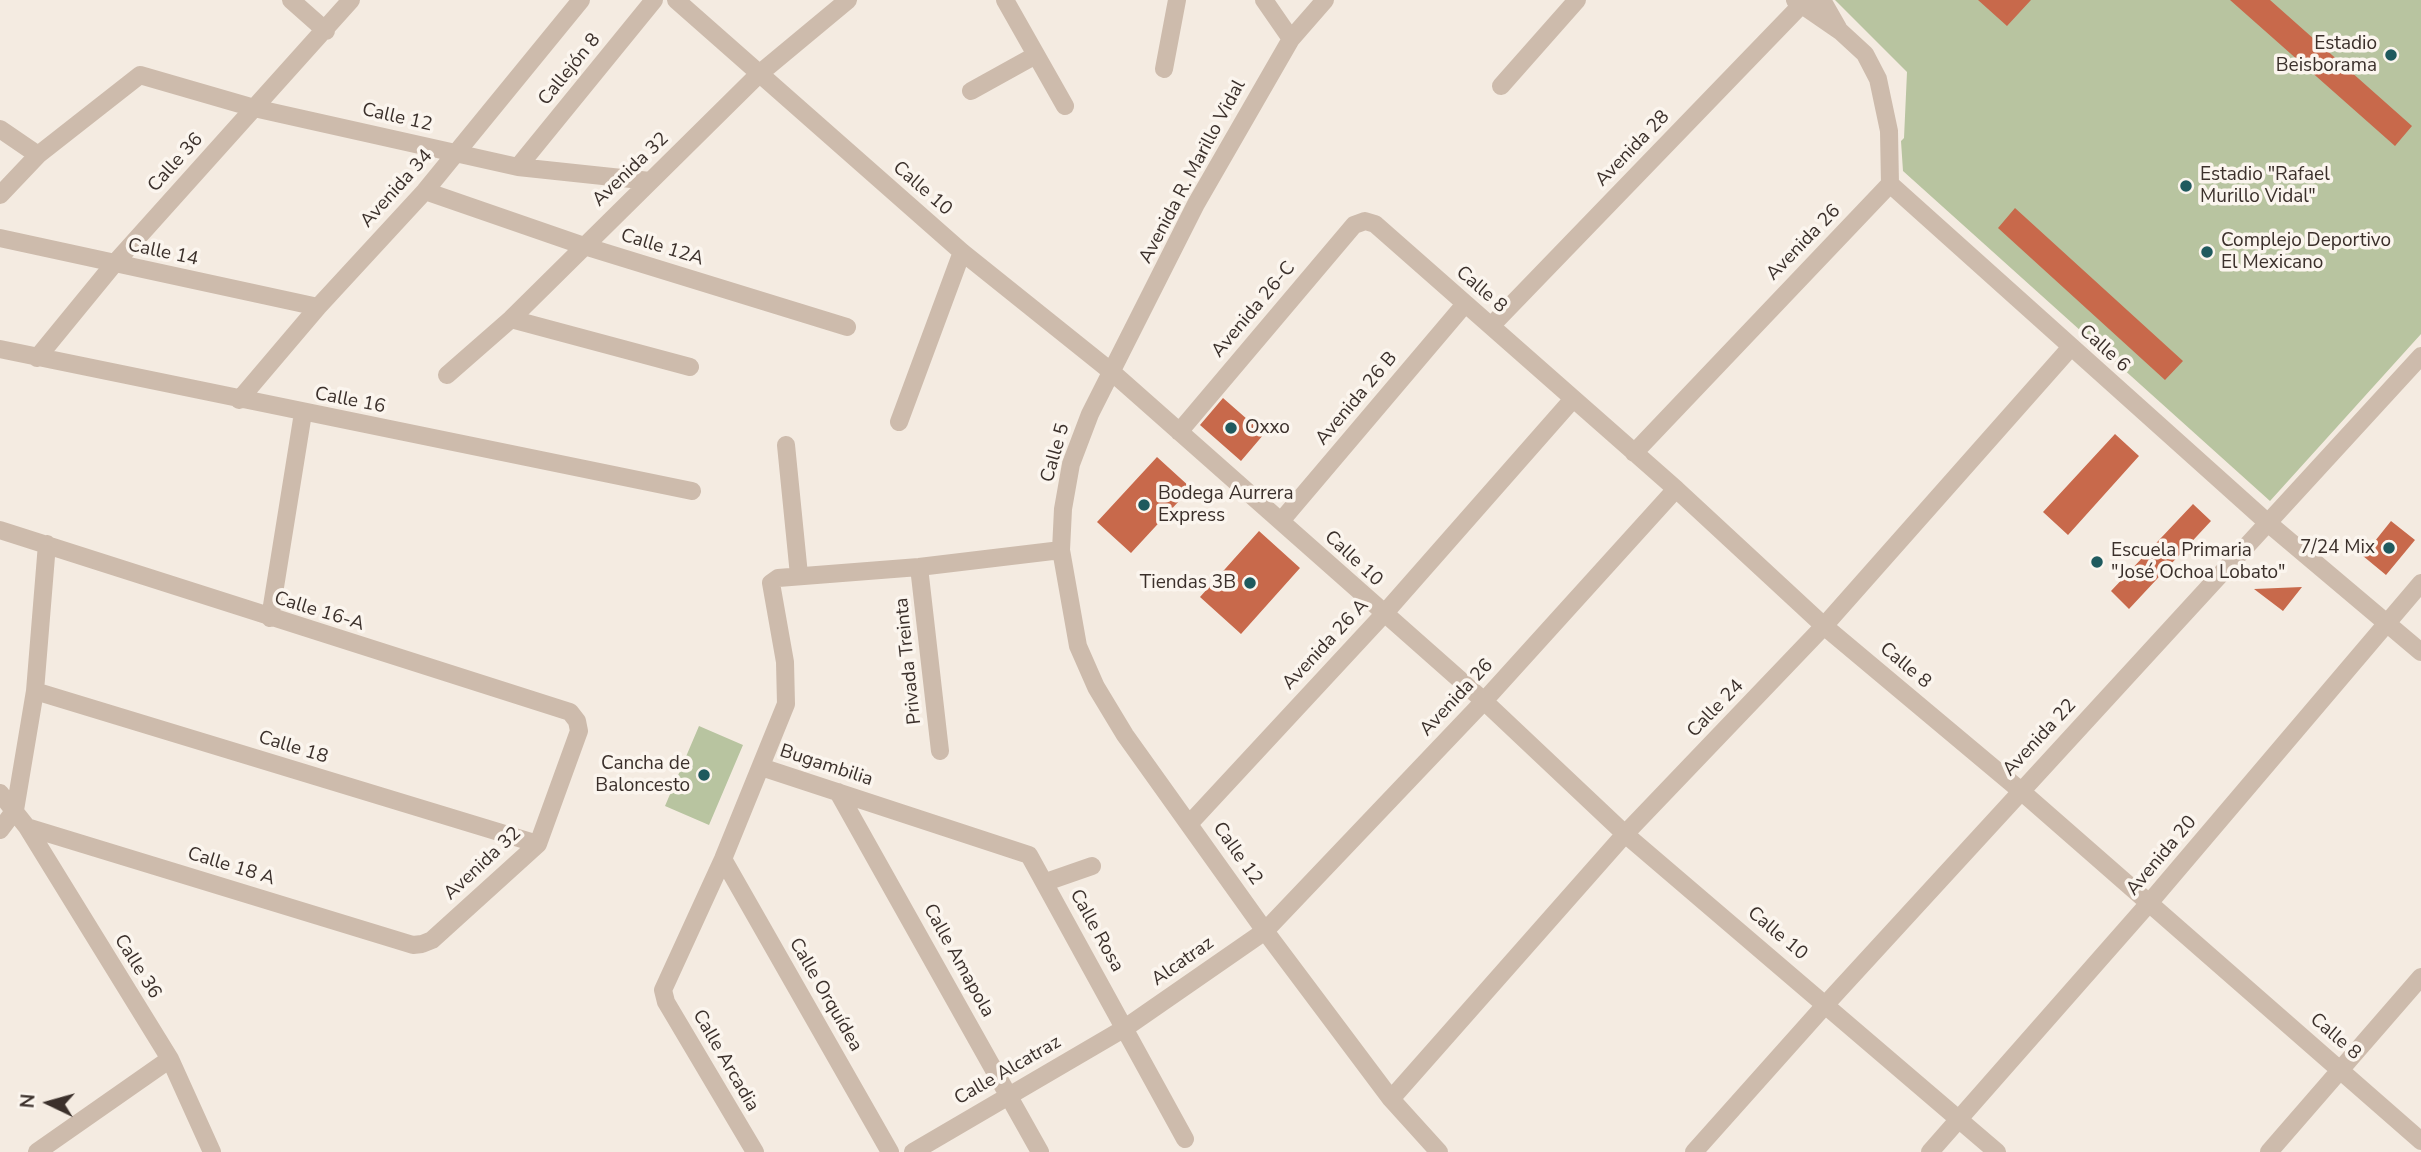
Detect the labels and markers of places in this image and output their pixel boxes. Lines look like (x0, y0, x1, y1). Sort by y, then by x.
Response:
place label: Estadio Beisborama (2276, 33, 2377, 77)
marker: Estadio Beisborama (2383, 47, 2399, 63)
place label: Estadio "Rafael Murillo Vidal" (2200, 164, 2330, 208)
marker: Estadio "Rafael Murillo Vidal" (2178, 178, 2194, 194)
place label: Complejo Deportivo El Mexicano (2221, 230, 2391, 274)
marker: Complejo Deportivo El Mexicano (2199, 244, 2215, 260)
place label: Oxxo (1245, 417, 1290, 439)
marker: Oxxo (1223, 420, 1239, 436)
place label: Bodega Aurrera Express (1158, 483, 1294, 527)
marker: Bodega Aurrera Express (1136, 497, 1152, 513)
place label: 7/24 Mix (2300, 537, 2375, 559)
place label: Escuela Primaria "José Ochoa Lobato" (2111, 540, 2285, 584)
marker: 7/24 Mix (2381, 540, 2397, 556)
marker: Escuela Primaria "José Ochoa Lobato" (2089, 554, 2105, 570)
place label: Tiendas 3B (1140, 572, 1236, 594)
marker: Tiendas 3B (1242, 575, 1258, 591)
place label: Cancha de Baloncesto (595, 753, 690, 797)
marker: Cancha de Baloncesto (696, 767, 712, 783)

